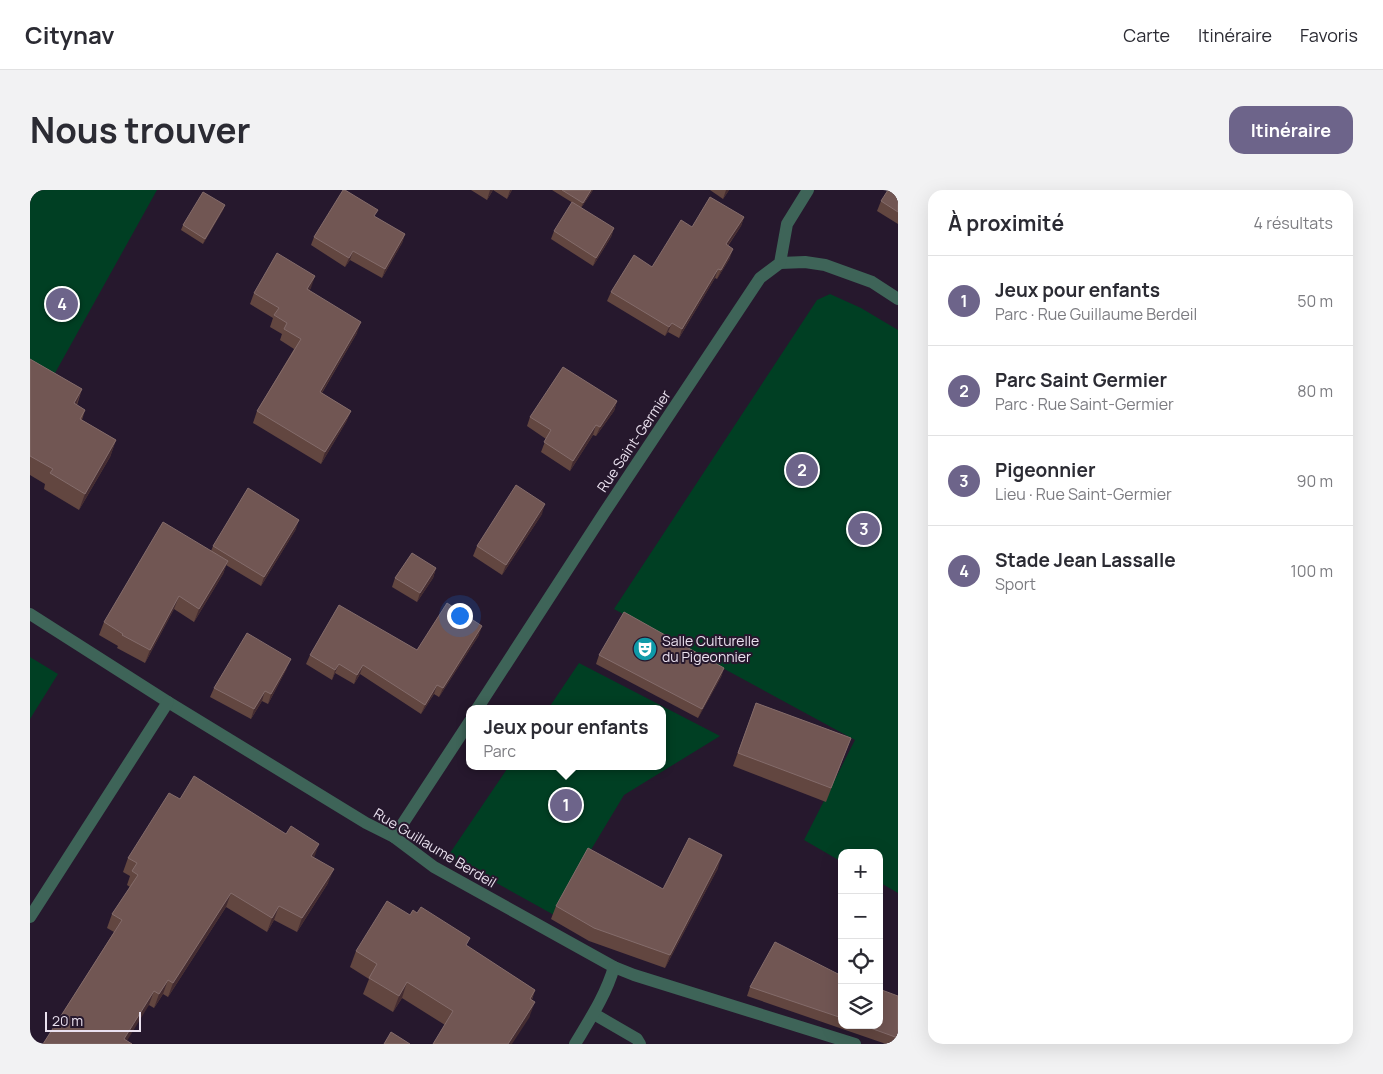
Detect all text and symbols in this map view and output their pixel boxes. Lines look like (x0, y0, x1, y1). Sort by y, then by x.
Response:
text: Citynav (25, 18, 115, 51)
text: Carte (1123, 23, 1170, 47)
text: Itinéraire (1198, 23, 1272, 47)
text: Favoris (1300, 23, 1358, 47)
text: Nous trouver (30, 106, 251, 154)
button: Itinéraire (1229, 106, 1353, 154)
text: À proximité (948, 209, 1064, 237)
text: 4 résultats (1254, 212, 1333, 234)
text: Jeux pour enfants (995, 277, 1160, 303)
pin: 4 (46, 285, 78, 323)
text: 1 (960, 290, 968, 312)
text: 50 m (1297, 290, 1333, 312)
text: Parc · Rue Guillaume Berdeil (995, 303, 1197, 325)
text: Parc Saint Germier (995, 367, 1167, 393)
text: 2 (959, 380, 969, 402)
text: 80 m (1297, 380, 1333, 402)
street label: Rue Saint-Germier (592, 386, 675, 495)
text: Parc · Rue Saint-Germier (995, 393, 1174, 415)
pin: 2 (786, 451, 818, 489)
text: Pigeonnier (995, 457, 1095, 483)
text: 3 (959, 470, 969, 492)
text: 90 m (1297, 470, 1333, 492)
text: Lieu · Rue Saint-Germier (995, 483, 1172, 505)
pin: 3 (848, 510, 880, 548)
text: Stade Jean Lassalle (995, 547, 1176, 573)
text: 4 (959, 560, 969, 582)
text: 100 m (1290, 560, 1333, 582)
text: Sport (995, 573, 1036, 595)
your location (447, 603, 473, 629)
place label: Salle Culturelle du Pigeonnier (662, 631, 759, 666)
theatre icon: Salle Culturelle du Pigeonnier (632, 636, 658, 662)
popup (466, 705, 666, 770)
text: Jeux pour enfants (483, 714, 649, 740)
text: Parc (483, 740, 516, 762)
pin: 1 (550, 786, 582, 824)
street label: Rue Guillaume Berdeil (370, 803, 500, 892)
map controls (838, 849, 883, 1029)
button: + (838, 849, 883, 894)
button: − (838, 894, 883, 939)
button: locate (838, 939, 883, 984)
button: layers (838, 984, 883, 1029)
scale bar (45, 1009, 141, 1032)
text: 20 m (52, 1011, 83, 1030)

